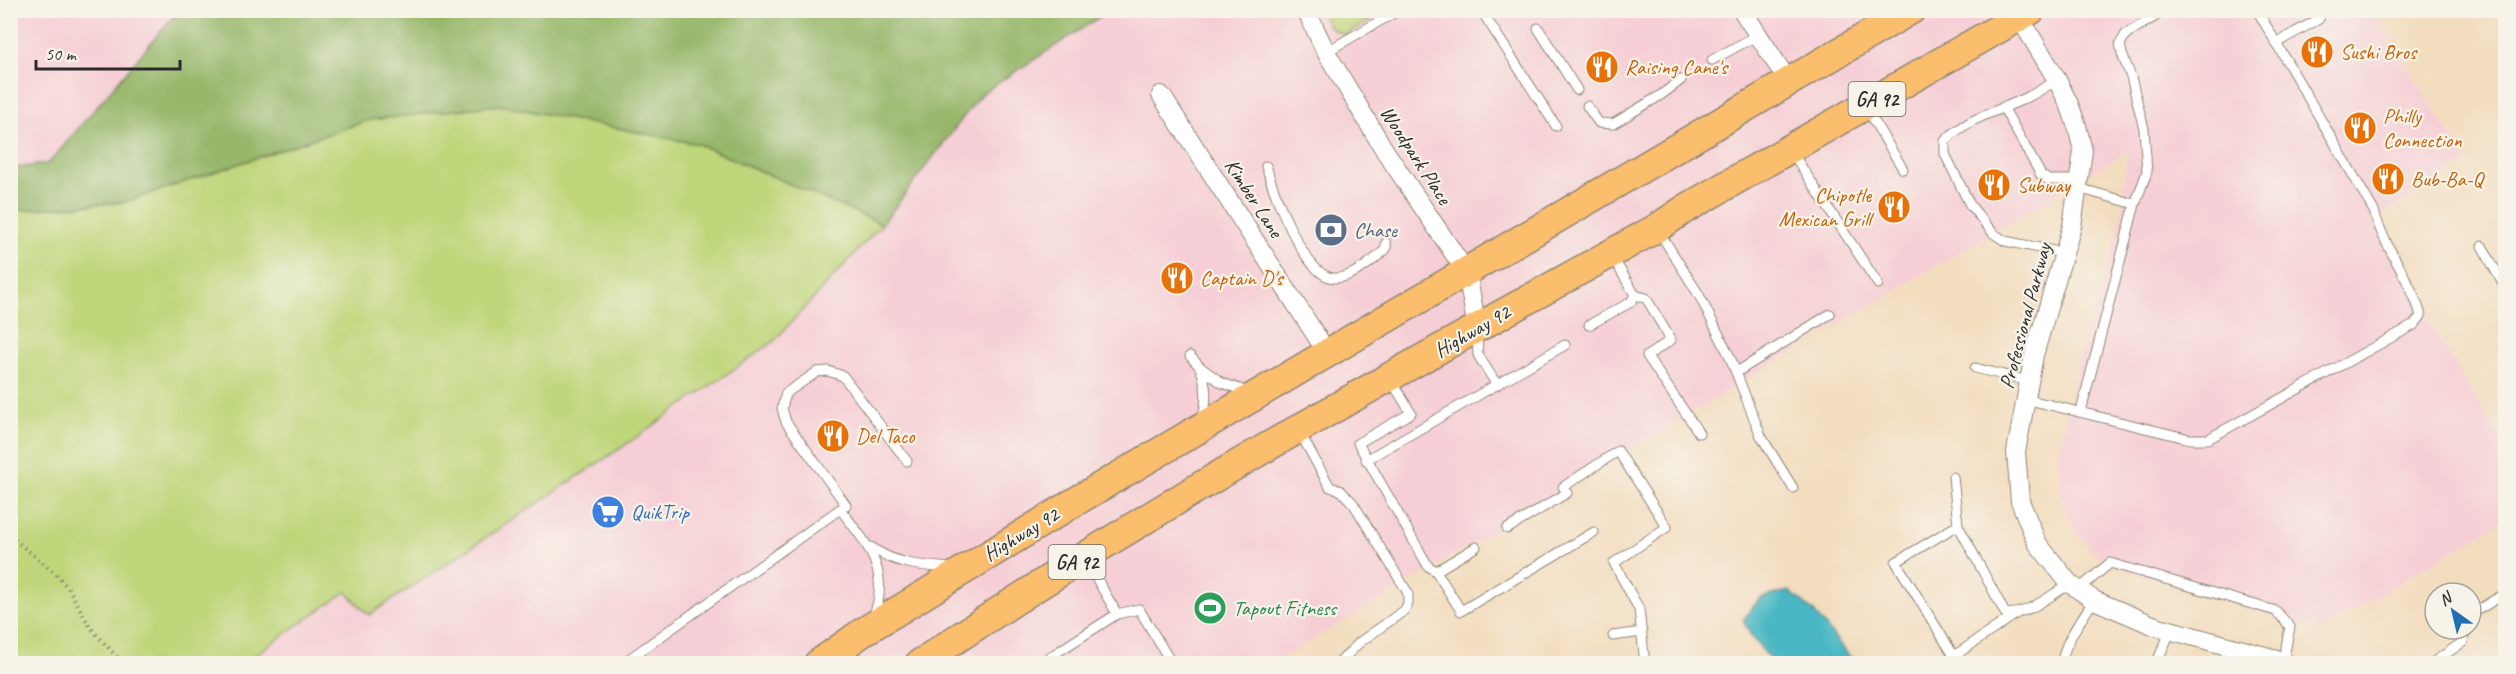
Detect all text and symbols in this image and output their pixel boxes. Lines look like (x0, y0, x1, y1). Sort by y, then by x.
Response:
scale bar (36, 33, 180, 71)
restaurant icon: Sushi Bros (2299, 34, 2335, 70)
place label: Sushi Bros (2340, 39, 2418, 65)
text: 50 m (45, 43, 78, 65)
restaurant icon: Raising Cane's (1584, 49, 1620, 85)
place label: Raising Cane's (1625, 54, 1729, 80)
road number: GA 92 (1848, 82, 1906, 116)
street label: Woodpark Place (1375, 101, 1458, 210)
place label: Philly Connection (2383, 103, 2462, 153)
restaurant icon: Philly Connection (2342, 110, 2378, 146)
street label: Kimber Lane (1219, 154, 1290, 244)
restaurant icon: Bub-Ba-Q (2370, 161, 2406, 197)
place label: Bub-Ba-Q (2411, 166, 2485, 192)
restaurant icon: Subway (1976, 167, 2012, 203)
place label: Subway (2017, 172, 2072, 198)
place label: Chipotle Mexican Grill (1778, 182, 1874, 232)
restaurant icon: Chipotle Mexican Grill (1876, 189, 1912, 225)
bank icon: Chase (1313, 212, 1349, 248)
place label: Chase (1354, 217, 1398, 243)
street label: Professional Parkway (1993, 239, 2057, 391)
restaurant icon: Captain D's (1159, 260, 1195, 296)
place label: Captain D's (1200, 265, 1284, 291)
street label: Highway 92 (1429, 298, 1516, 363)
restaurant icon: Del Taco (815, 418, 851, 454)
place label: Del Taco (856, 423, 916, 449)
supermarket icon: QuikTrip (590, 494, 626, 530)
place label: QuikTrip (631, 499, 691, 525)
street label: Highway 92 (979, 501, 1065, 567)
road number: GA 92 (1048, 545, 1106, 579)
north arrow (2423, 581, 2483, 641)
text: N (2435, 587, 2457, 610)
sports icon: Tapout Fitness (1192, 590, 1228, 626)
place label: Tapout Fitness (1233, 595, 1338, 621)

